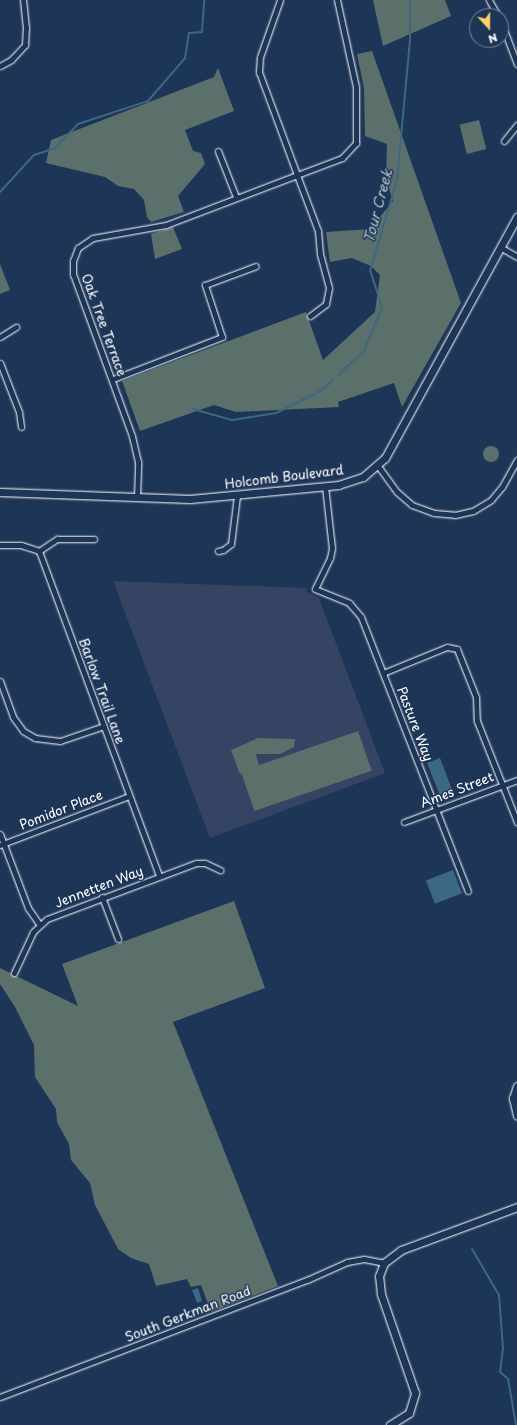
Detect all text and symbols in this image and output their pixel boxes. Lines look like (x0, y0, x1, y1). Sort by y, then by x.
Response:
north arrow (469, 8, 509, 48)
text: N (486, 29, 500, 48)
water label: Tour Creek (360, 167, 396, 245)
street label: Oak Tree Terrace (78, 271, 130, 379)
street label: Holcomb Boulevard (223, 462, 345, 492)
street label: Barlow Trail Lane (76, 636, 128, 746)
street label: Pasture Way (394, 684, 436, 764)
street label: Ames Street (418, 769, 496, 811)
street label: Pomidor Place (17, 787, 105, 833)
street label: Jennetten Way (52, 863, 146, 911)
street label: South Gerkman Road (123, 1283, 253, 1345)

